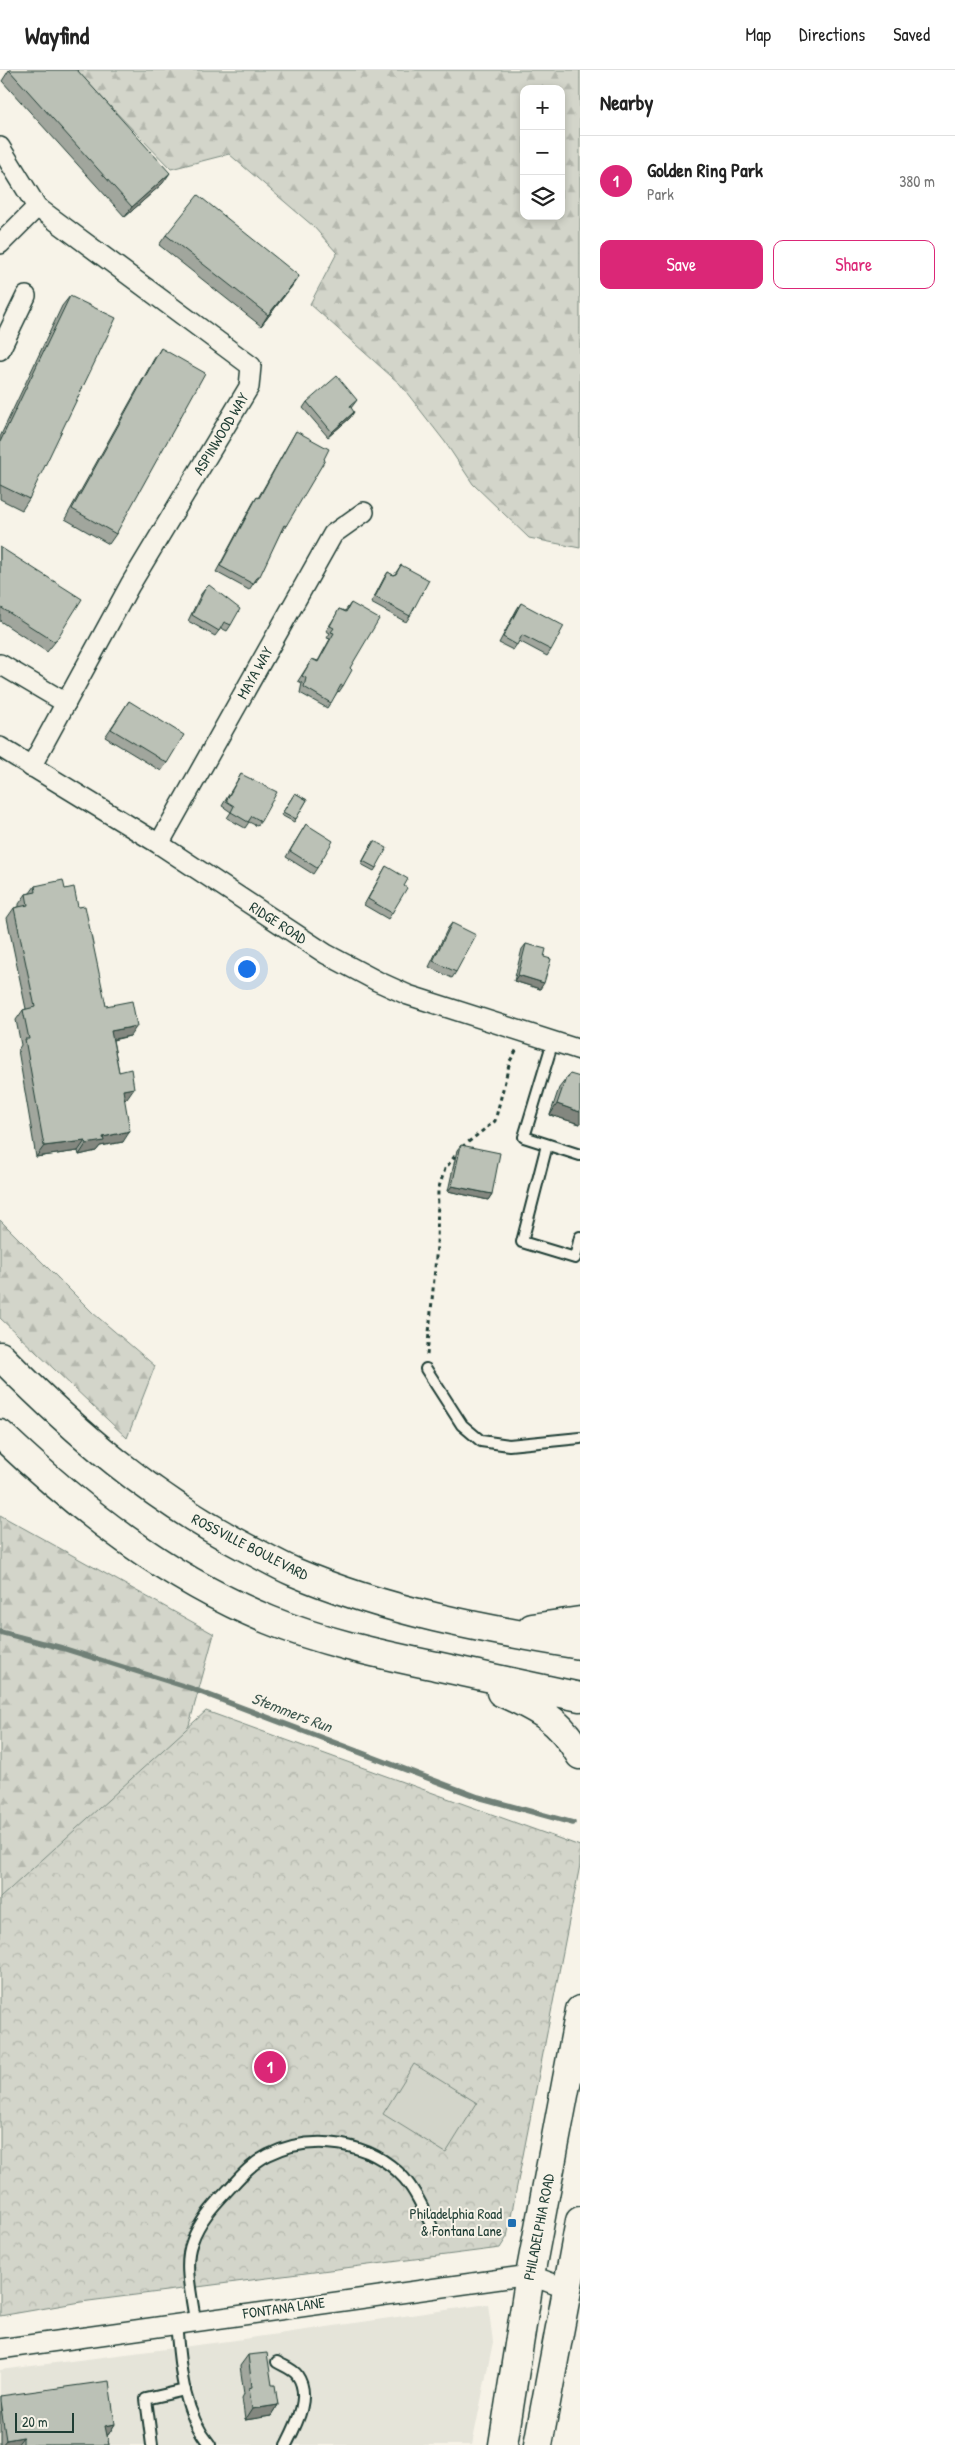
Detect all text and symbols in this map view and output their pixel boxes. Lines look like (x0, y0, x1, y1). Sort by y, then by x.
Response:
text: Wayfind (25, 19, 89, 51)
text: Map (746, 22, 771, 47)
text: Directions (799, 22, 865, 47)
text: Saved (893, 22, 930, 47)
map controls (520, 85, 565, 220)
button: + (520, 85, 565, 130)
text: Nearby (600, 88, 653, 117)
button: − (520, 130, 565, 175)
text: Golden Ring Park (647, 157, 763, 183)
text: 1 (613, 170, 619, 192)
text: 380 m (899, 170, 935, 192)
button: layers (520, 175, 565, 220)
text: Park (647, 183, 674, 205)
button: Save (600, 240, 763, 289)
button: Share (773, 240, 935, 289)
street label: ASPINWOOD WAY (188, 388, 254, 479)
street label: MAYA WAY (232, 642, 278, 703)
street label: RIDGE ROAD (246, 896, 312, 949)
your location (234, 956, 260, 982)
street label: ROSSVILLE BOULEVARD (188, 1508, 313, 1585)
water label: Stemmers Run (249, 1687, 337, 1738)
pin: 1 (254, 2048, 286, 2086)
street label: PHILADELPHIA ROAD (518, 2171, 559, 2282)
place label: Philadelphia Road & Fontana Lane (409, 2203, 502, 2241)
marker: Philadelphia Road & Fontana Lane (506, 2217, 518, 2229)
street label: FONTANA LANE (241, 2291, 327, 2324)
scale bar (15, 2410, 74, 2433)
text: 20 m (22, 2412, 48, 2431)

